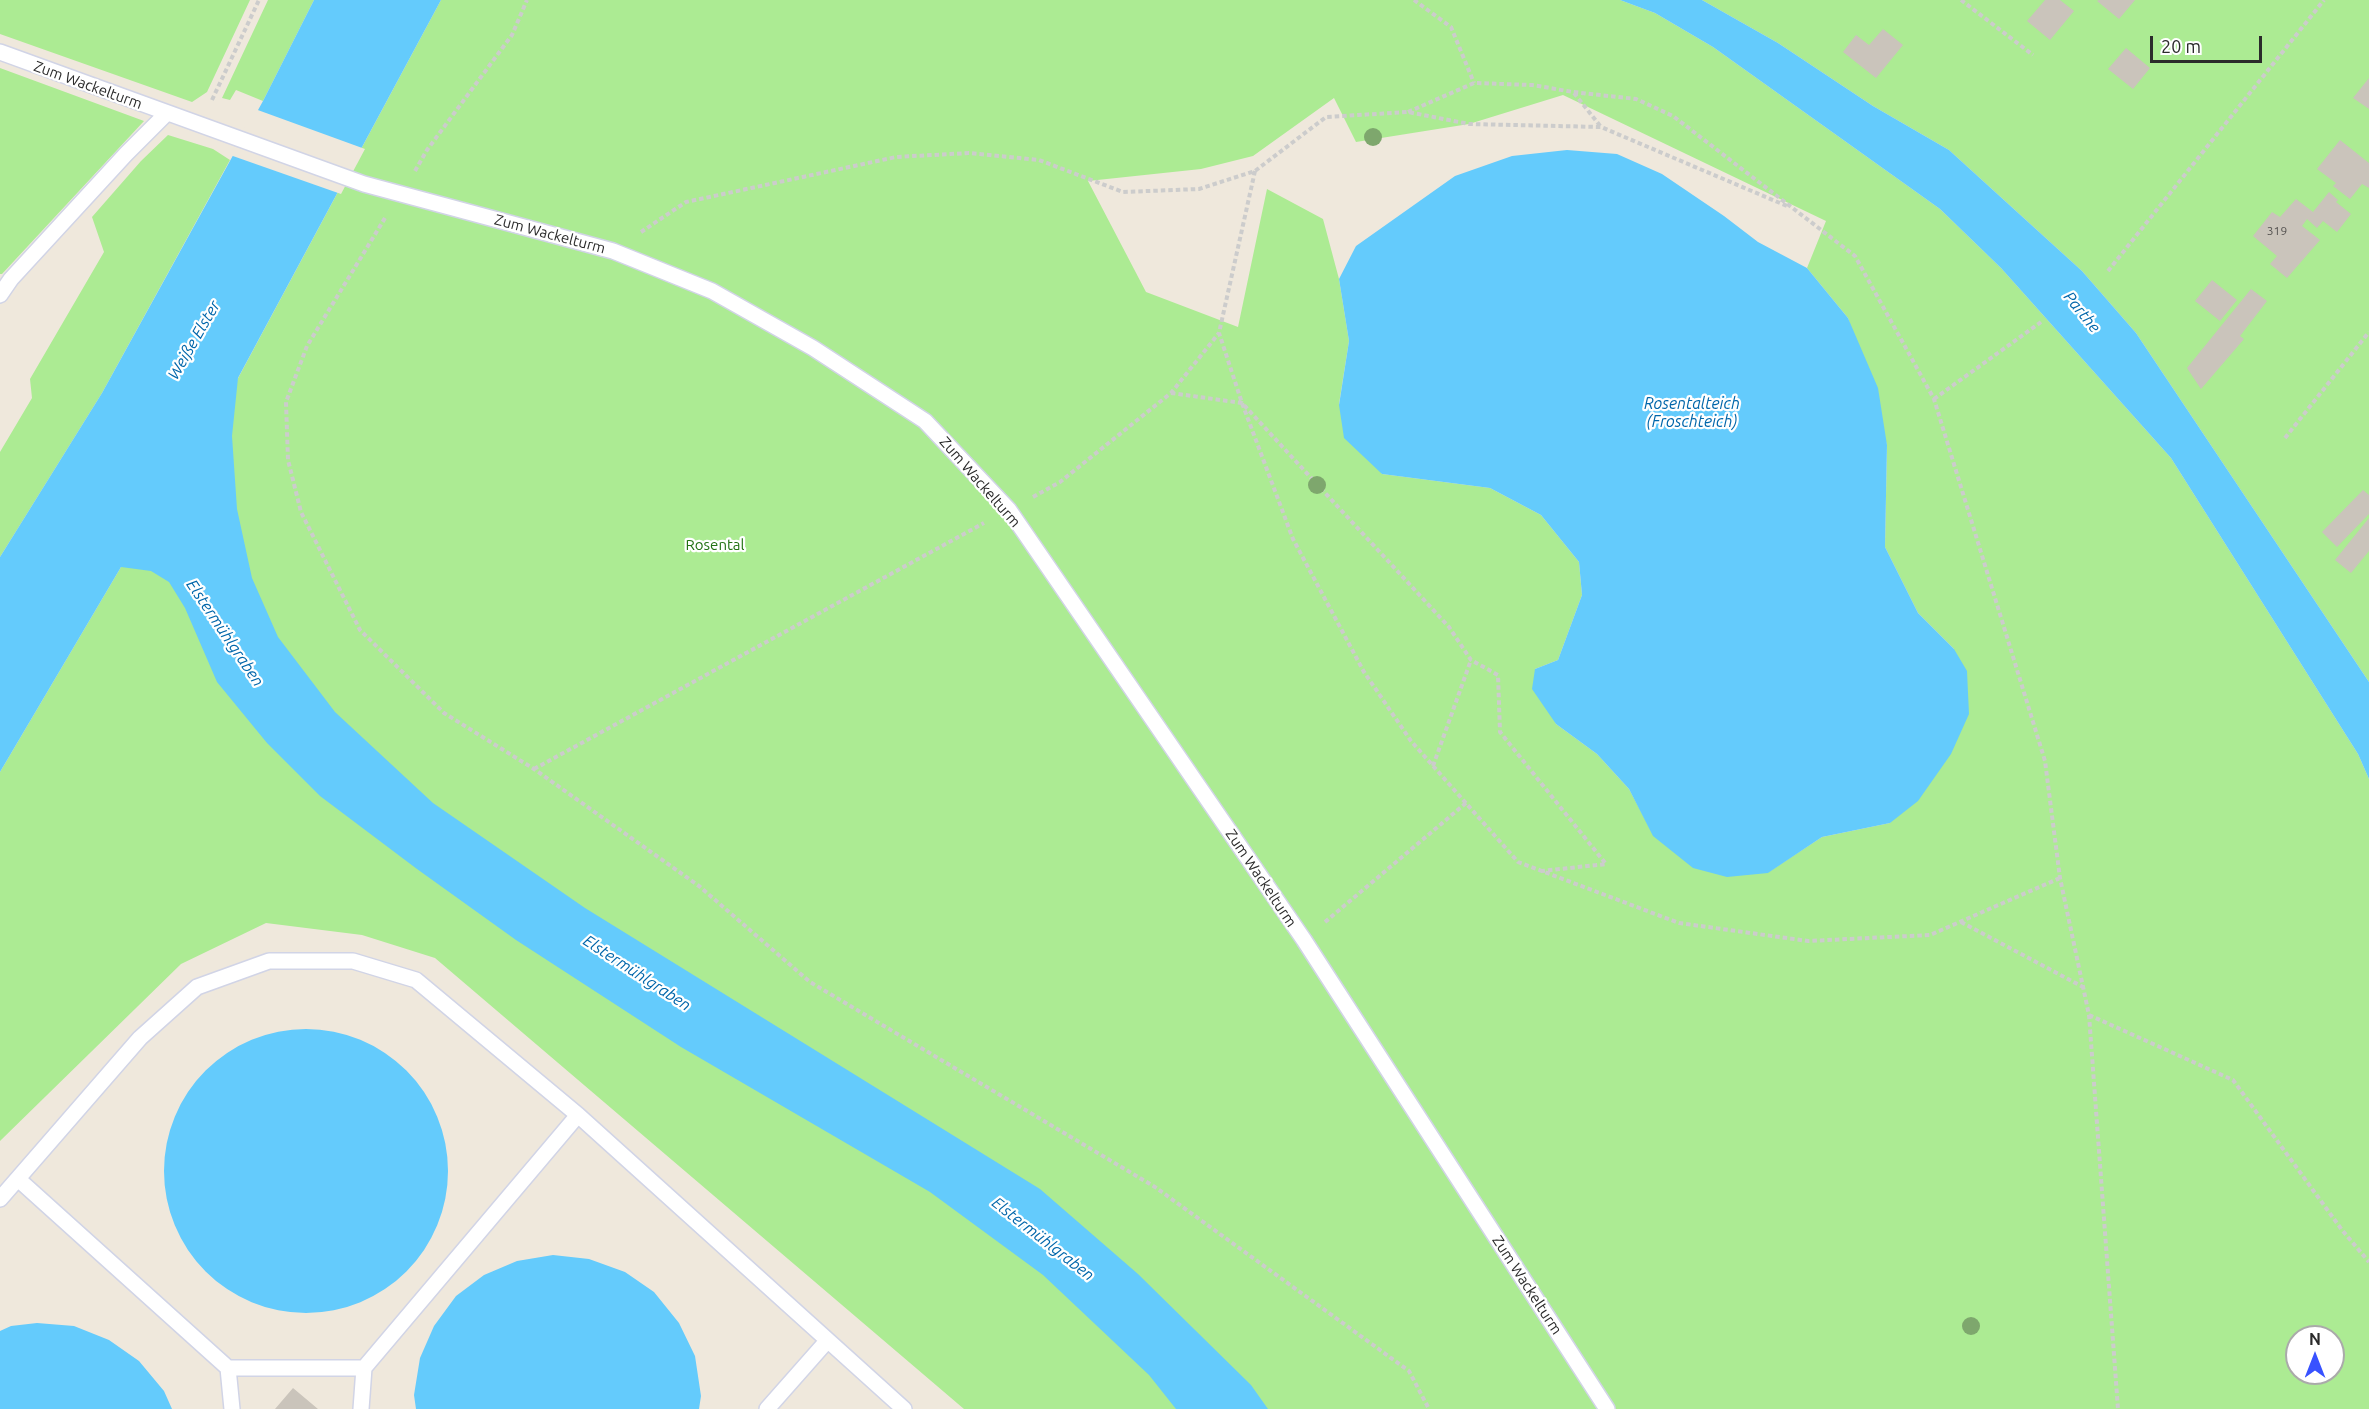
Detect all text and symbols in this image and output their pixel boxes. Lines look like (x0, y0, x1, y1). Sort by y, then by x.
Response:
scale bar (2153, 24, 2266, 62)
text: 20 m (2161, 36, 2201, 56)
street label: Zum Wackelturm (31, 57, 145, 113)
street label: Zum Wackelturm (493, 211, 607, 257)
house number: 319 (2267, 224, 2287, 238)
water label: Parthe (2060, 288, 2104, 336)
water label: Weiße Elster (164, 297, 224, 383)
water label: Rosentalteich (Froschteich) (1644, 394, 1740, 432)
street label: Zum Wackelturm (936, 433, 1024, 531)
park label: Rosental (686, 536, 744, 554)
water label: Elstermühlgraben (182, 576, 268, 690)
street label: Zum Wackelturm (1222, 826, 1300, 930)
water label: Elstermühlgraben (580, 931, 694, 1015)
water label: Elstermühlgraben (988, 1193, 1098, 1285)
street label: Zum Wackelturm (1488, 1232, 1566, 1338)
north arrow (2285, 1325, 2345, 1385)
text: N (2309, 1330, 2321, 1348)

